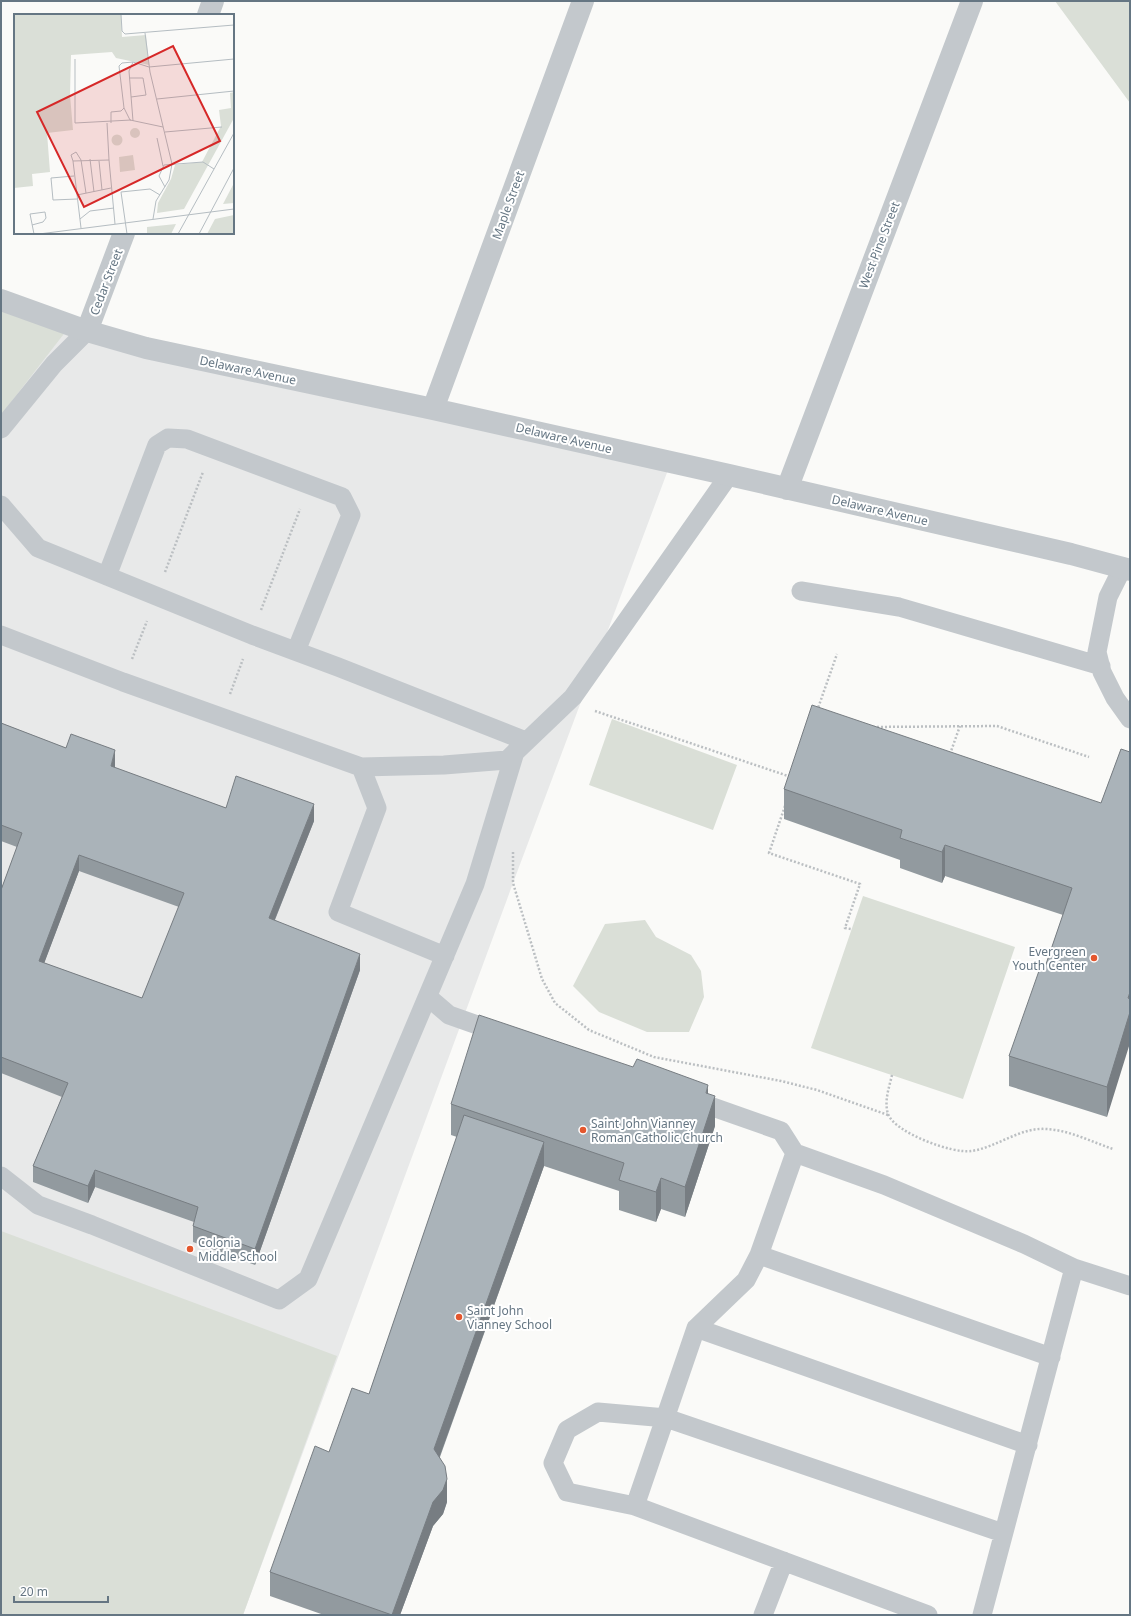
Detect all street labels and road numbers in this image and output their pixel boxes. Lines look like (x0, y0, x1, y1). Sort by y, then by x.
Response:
street label: Maple Street (488, 168, 528, 242)
street label: West Pine Street (855, 198, 904, 291)
street label: Cedar Street (86, 246, 127, 318)
street label: Delaware Avenue (198, 351, 298, 389)
street label: Delaware Avenue (514, 419, 614, 457)
street label: Delaware Avenue (830, 491, 930, 529)

